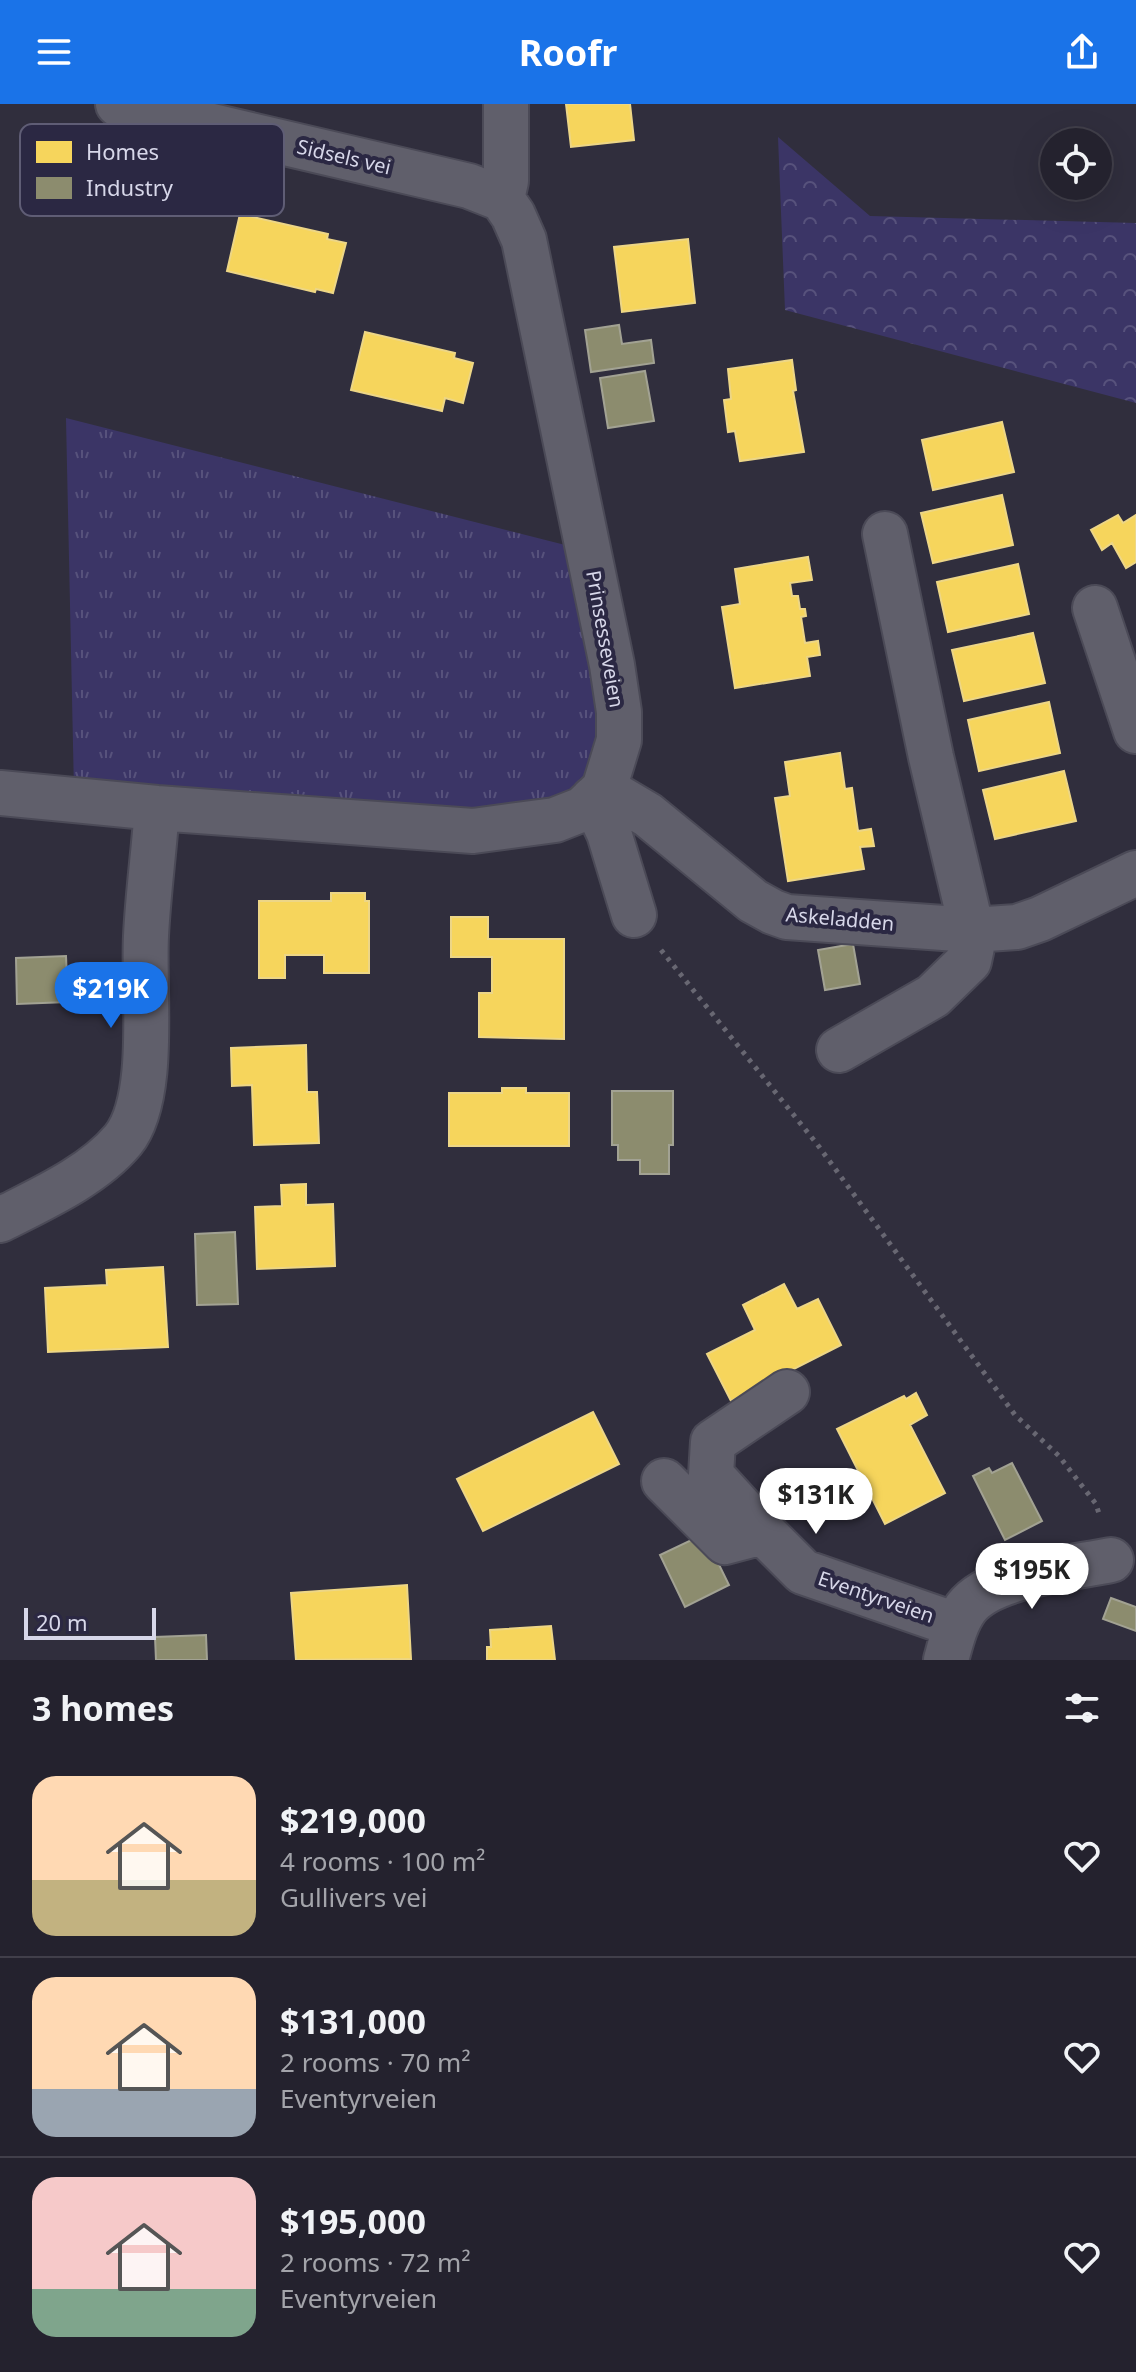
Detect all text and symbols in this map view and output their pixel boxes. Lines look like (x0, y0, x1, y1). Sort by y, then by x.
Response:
text: Roofr (519, 28, 617, 77)
icon: menu (32, 30, 76, 74)
icon: share (1060, 30, 1104, 74)
legend (20, 124, 284, 216)
map controls (1040, 128, 1112, 200)
button: locate (1040, 128, 1112, 200)
street label: Sidsels vei (294, 133, 394, 180)
text: Homes (86, 136, 159, 166)
text: Industry (86, 172, 174, 202)
street label: Prinsesseveien (580, 568, 631, 710)
street label: Askeladden (785, 900, 895, 937)
pin: $219K (55, 962, 167, 1030)
text: $219K (73, 970, 149, 1006)
pin: $131K (760, 1468, 872, 1536)
text: $131K (778, 1476, 854, 1512)
pin: $195K (976, 1543, 1088, 1611)
text: $195K (994, 1551, 1070, 1587)
street label: Eventyrveien (815, 1564, 938, 1629)
scale bar (24, 1604, 156, 1640)
text: 20 m (36, 1607, 87, 1637)
text: 3 homes (32, 1685, 174, 1731)
icon: filters (1060, 1686, 1104, 1730)
text: $219,000 (280, 1797, 426, 1843)
icon: home (96, 1808, 192, 1904)
icon: heart (1060, 1834, 1104, 1878)
text: 4 rooms · 100 m² (280, 1843, 485, 1879)
text: Gullivers vei (280, 1879, 428, 1915)
text: $131,000 (280, 1998, 426, 2044)
icon: home (96, 2009, 192, 2105)
icon: heart (1060, 2035, 1104, 2079)
text: 2 rooms · 70 m² (280, 2044, 470, 2080)
text: Eventyrveien (280, 2080, 437, 2116)
text: $195,000 (280, 2198, 426, 2244)
icon: home (96, 2209, 192, 2305)
icon: heart (1060, 2235, 1104, 2279)
text: 2 rooms · 72 m² (280, 2244, 470, 2280)
text: Eventyrveien (280, 2280, 437, 2316)

